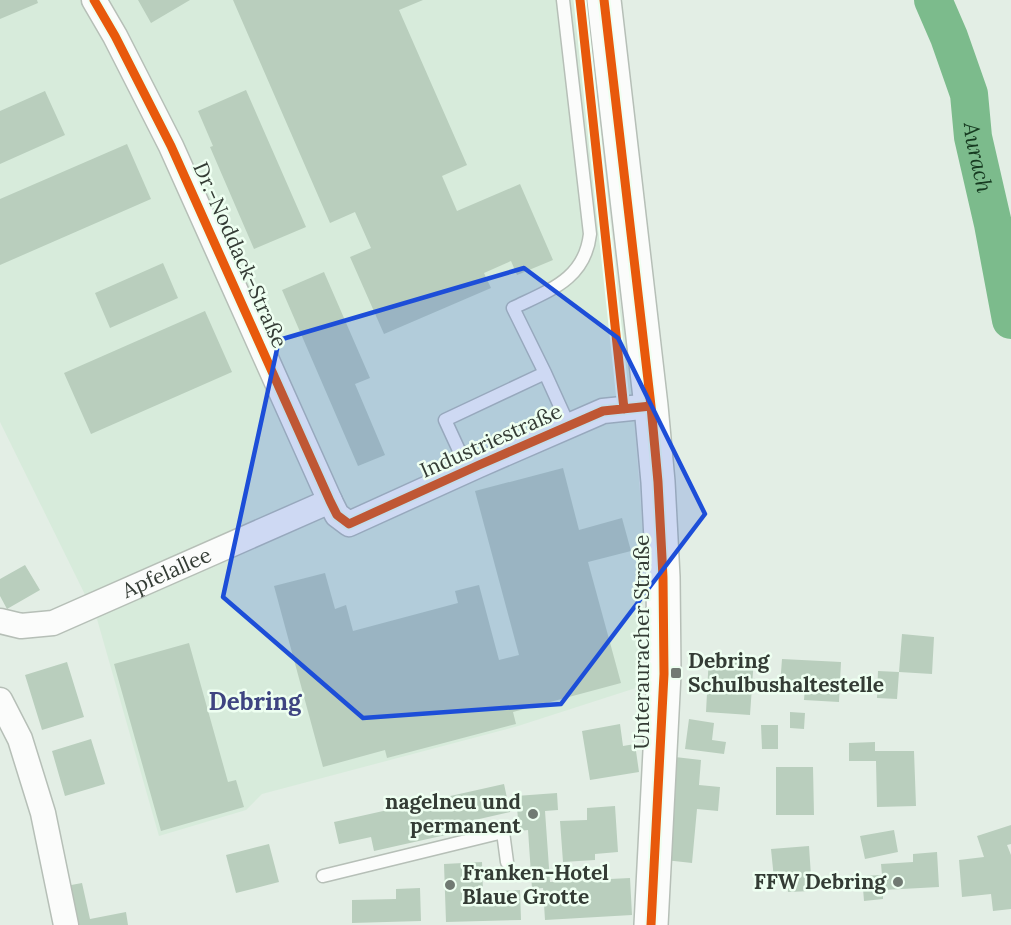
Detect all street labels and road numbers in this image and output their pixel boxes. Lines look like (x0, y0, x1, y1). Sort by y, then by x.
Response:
street label: Dr.-Noddack-Straße (187, 158, 294, 352)
street label: Industriestraße (416, 397, 566, 484)
street label: Unterauracher Straße (628, 535, 655, 750)
street label: Apfelallee (117, 541, 215, 604)

